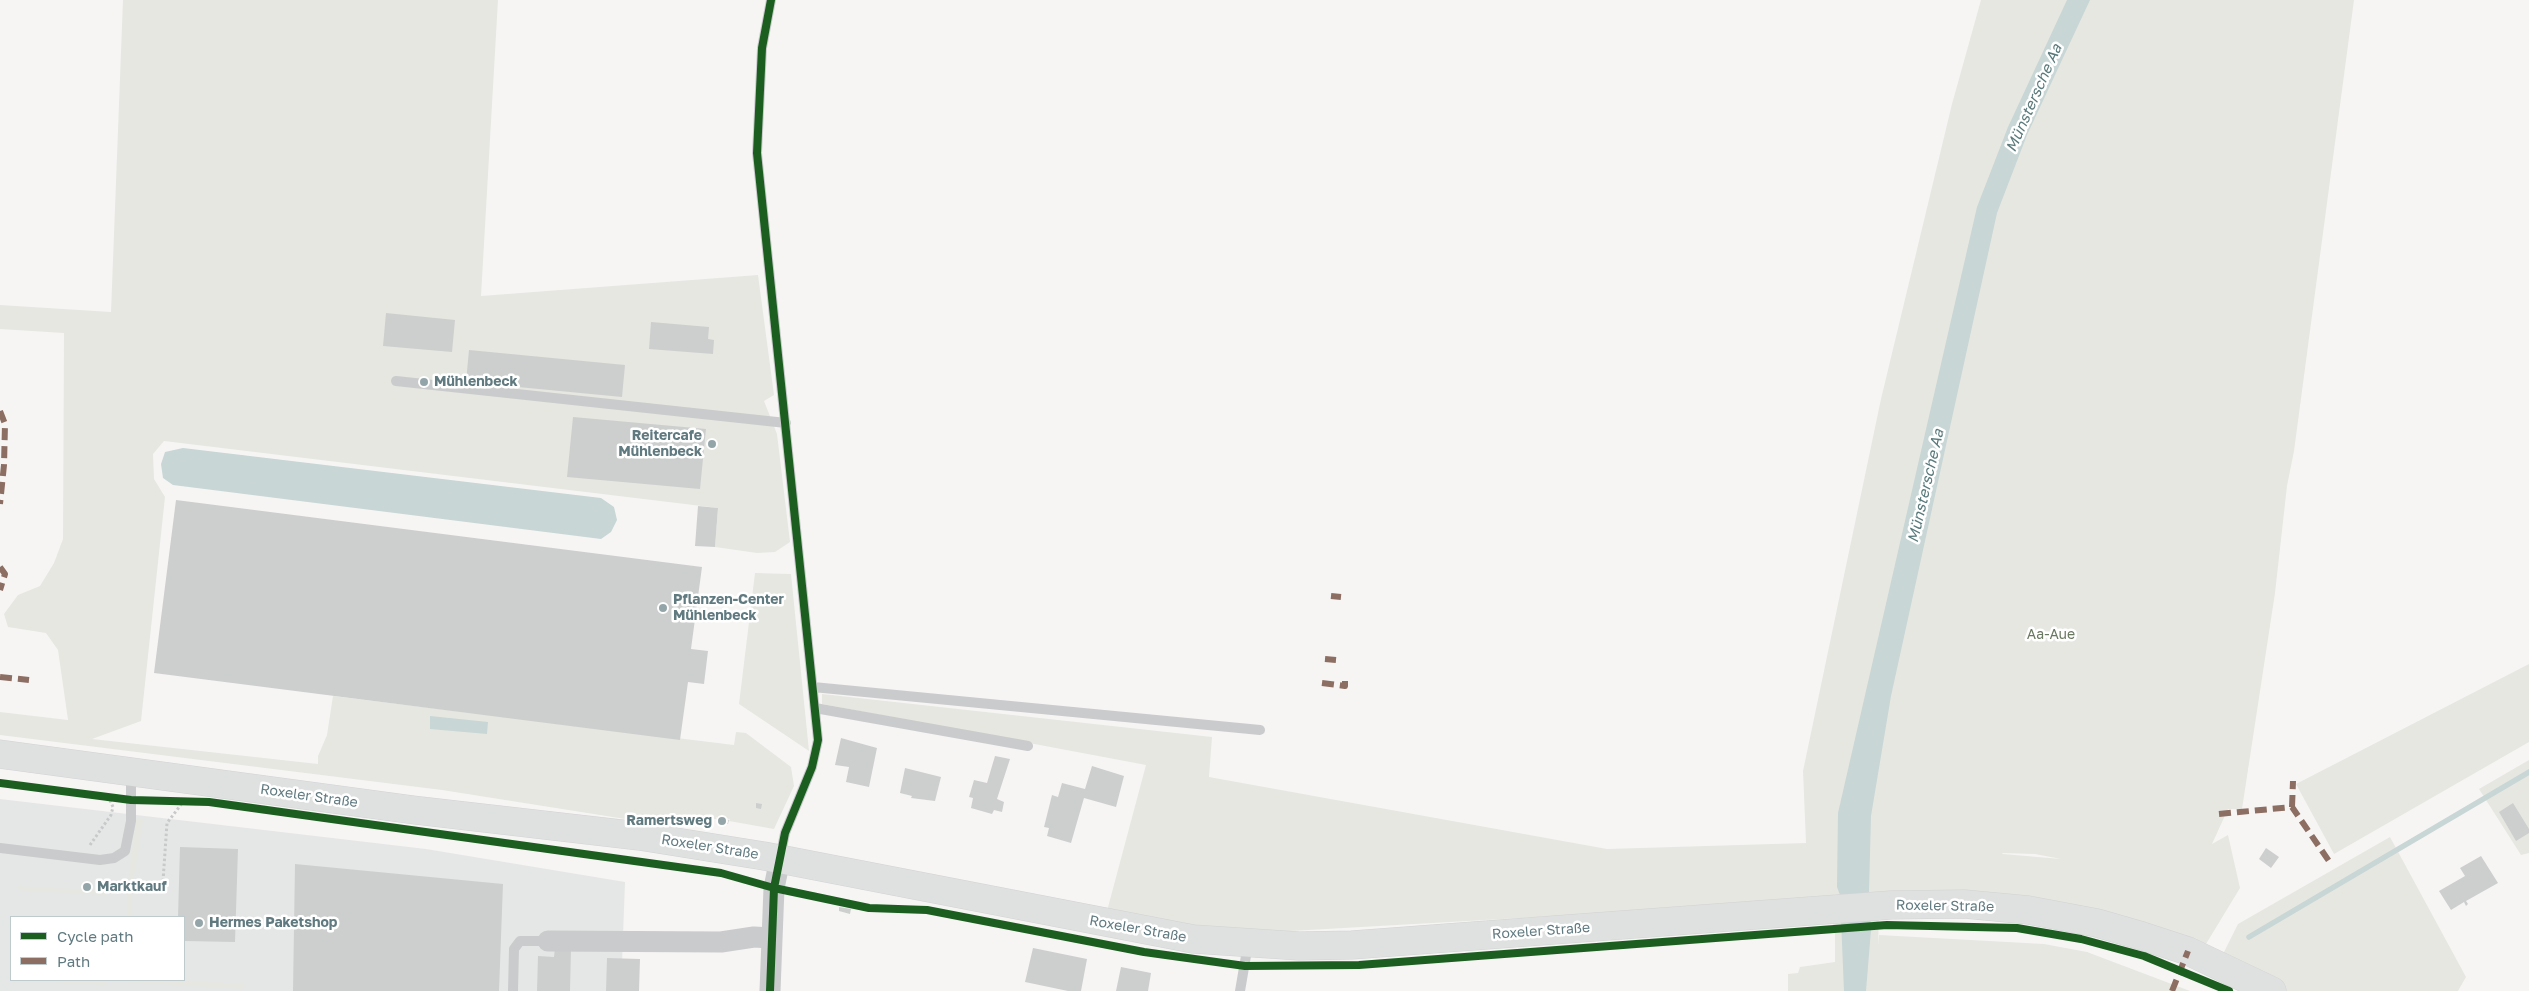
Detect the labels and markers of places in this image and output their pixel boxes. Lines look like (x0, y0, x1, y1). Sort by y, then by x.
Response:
place label: Mühlenbeck (434, 374, 518, 390)
marker: Mühlenbeck (418, 376, 430, 388)
place label: Reitercafe Mühlenbeck (618, 428, 702, 461)
marker: Reitercafe Mühlenbeck (706, 438, 718, 450)
place label: Pflanzen-Center Mühlenbeck (673, 592, 784, 624)
marker: Pflanzen-Center Mühlenbeck (657, 602, 669, 614)
place label: Ramertsweg (626, 813, 712, 829)
marker: Ramertsweg (716, 815, 728, 827)
place label: Marktkauf (97, 879, 167, 895)
marker: Marktkauf (81, 881, 93, 893)
place label: Hermes Paketshop (209, 915, 337, 931)
marker: Hermes Paketshop (193, 917, 205, 929)

